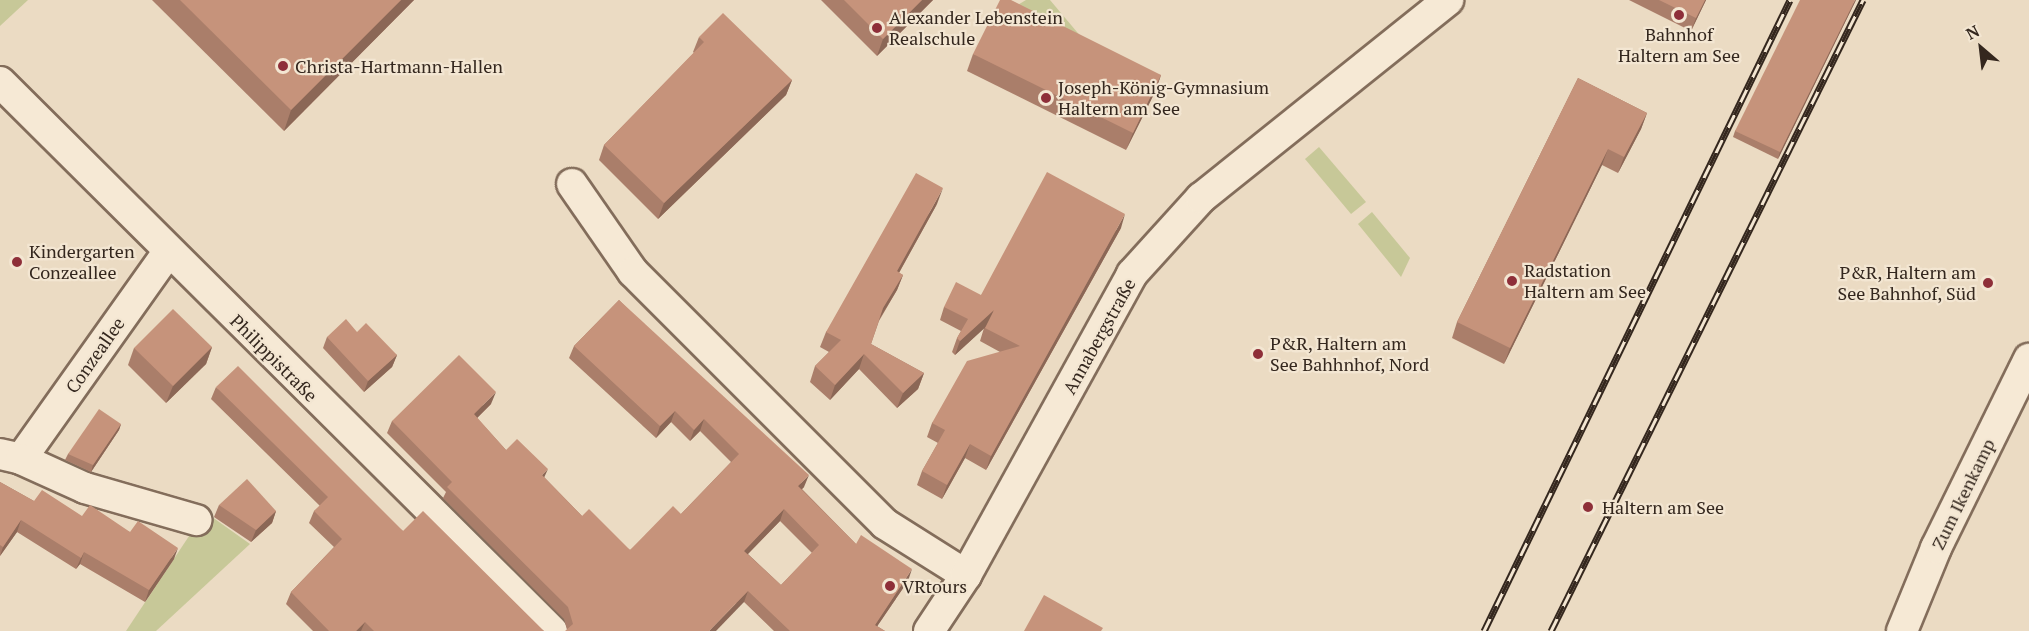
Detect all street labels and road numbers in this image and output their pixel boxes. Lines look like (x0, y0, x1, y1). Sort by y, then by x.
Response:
street label: Annabergstraße (1058, 274, 1140, 398)
street label: Philippistraße (226, 310, 322, 406)
street label: Conzeallee (61, 313, 129, 397)
street label: Zum Ikenkamp (1927, 435, 1999, 553)

